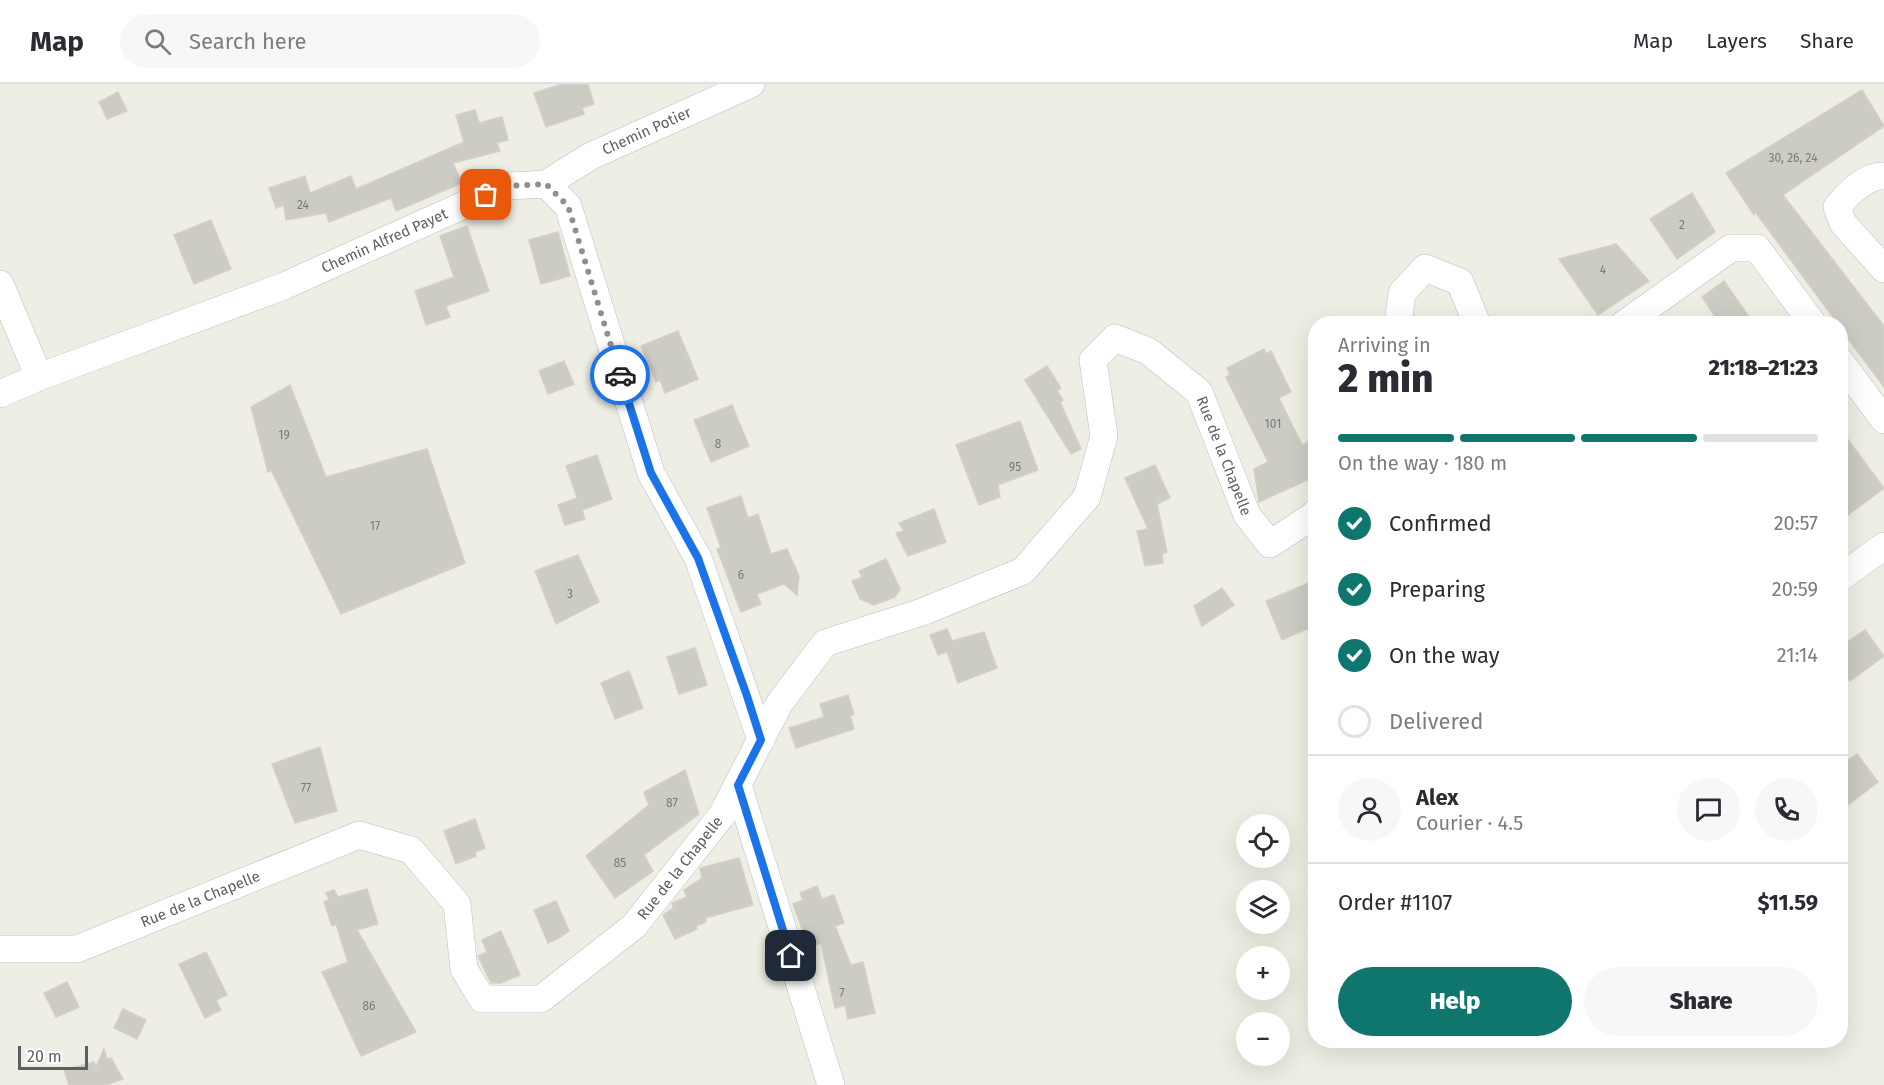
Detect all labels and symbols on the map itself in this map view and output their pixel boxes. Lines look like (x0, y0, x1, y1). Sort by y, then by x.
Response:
street label: Chemin Potier (599, 103, 694, 159)
house number: 30, 26, 24 (1768, 151, 1818, 165)
pin (460, 169, 511, 220)
house number: 24 (297, 198, 310, 212)
street label: Chemin Alfred Payet (318, 204, 451, 277)
house number: 2 (1679, 218, 1685, 232)
house number: 4 (1600, 263, 1607, 277)
courier (590, 345, 650, 405)
street label: Rue de la Chapelle (1192, 393, 1255, 518)
house number: 101 (1265, 417, 1281, 431)
house number: 19 (278, 428, 290, 442)
house number: 8 (715, 437, 722, 451)
house number: 95 (1009, 460, 1021, 474)
house number: 17 (370, 519, 380, 533)
house number: 6 (738, 568, 744, 582)
house number: 3 (567, 587, 573, 601)
house number: 77 (301, 781, 311, 795)
house number: 87 (666, 796, 678, 810)
street label: Rue de la Chapelle (634, 813, 727, 923)
house number: 85 (614, 856, 626, 870)
street label: Rue de la Chapelle (138, 867, 262, 931)
pin (765, 930, 816, 981)
house number: 7 (839, 986, 845, 1000)
house number: 86 (362, 999, 376, 1013)
scale bar (18, 1043, 88, 1070)

